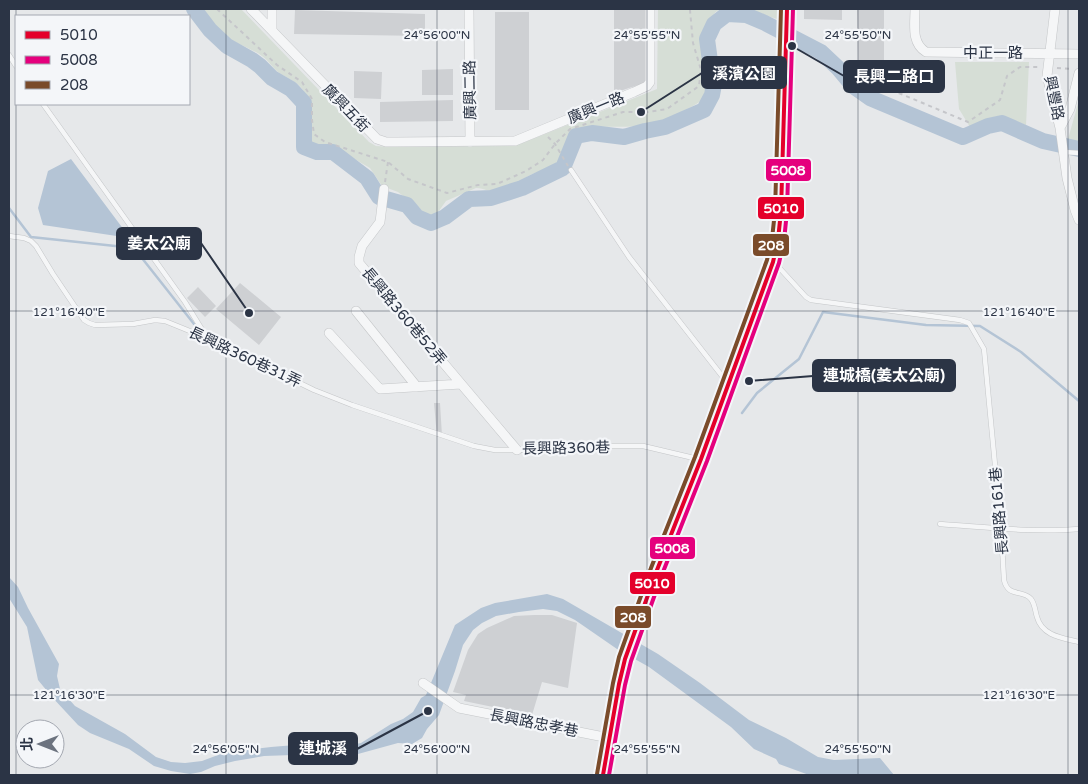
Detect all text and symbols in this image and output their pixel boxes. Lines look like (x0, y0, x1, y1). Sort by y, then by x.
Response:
legend (15, 15, 190, 105)
text: 5010 (60, 26, 98, 44)
text: 24°56'00"N (404, 28, 471, 42)
text: 24°55'55"N (614, 28, 681, 42)
text: 24°55'50"N (825, 28, 892, 42)
street label: 中正一路 (963, 44, 1023, 62)
text: 5008 (60, 51, 98, 69)
callout: 溪濱公園 (702, 57, 786, 88)
street label: 廣興二路 (460, 60, 480, 120)
callout: 長興二路口 (844, 61, 944, 92)
text: 溪濱公園 (712, 64, 776, 84)
text: 長興二路口 (854, 67, 934, 87)
street label: 興豐路 (1041, 74, 1067, 122)
text: 208 (60, 76, 88, 94)
street label: 廣興五街 (319, 80, 373, 136)
street label: 廣興一路 (565, 88, 627, 128)
line badge: 5008 (765, 158, 812, 182)
text: 5008 (770, 162, 806, 179)
line badge: 5010 (757, 196, 805, 220)
text: 5010 (763, 200, 799, 217)
callout: 姜太公廟 (117, 228, 201, 259)
line badge: 208 (752, 233, 790, 257)
text: 姜太公廟 (127, 234, 191, 254)
text: 208 (758, 237, 784, 254)
street label: 長興路360巷52弄 (358, 263, 450, 369)
text: 121°16'40"E (33, 305, 106, 319)
text: 121°16'40"E (983, 305, 1056, 319)
street label: 長興路360巷31弄 (186, 323, 304, 391)
callout: 連城橋(姜太公廟) (813, 360, 955, 391)
text: 連城橋(姜太公廟) (823, 366, 945, 386)
street label: 長興路360巷 (522, 438, 610, 458)
street label: 長興路161巷 (986, 466, 1012, 556)
line badge: 5008 (649, 536, 696, 560)
text: 5008 (654, 540, 690, 557)
line badge: 5010 (629, 571, 676, 595)
text: 5010 (634, 575, 670, 592)
line badge: 208 (614, 605, 652, 629)
text: 208 (620, 609, 646, 626)
text: 121°16'30"E (33, 688, 106, 702)
text: 121°16'30"E (983, 688, 1056, 702)
street label: 長興路忠孝巷 (488, 706, 580, 740)
north arrow (15, 719, 65, 769)
callout: 連城溪 (289, 733, 357, 764)
text: 北 (19, 737, 36, 751)
text: 連城溪 (299, 739, 347, 759)
text: 24°56'05"N (193, 742, 260, 756)
text: 24°56'00"N (404, 742, 471, 756)
text: 24°55'55"N (614, 742, 681, 756)
text: 24°55'50"N (825, 742, 892, 756)

